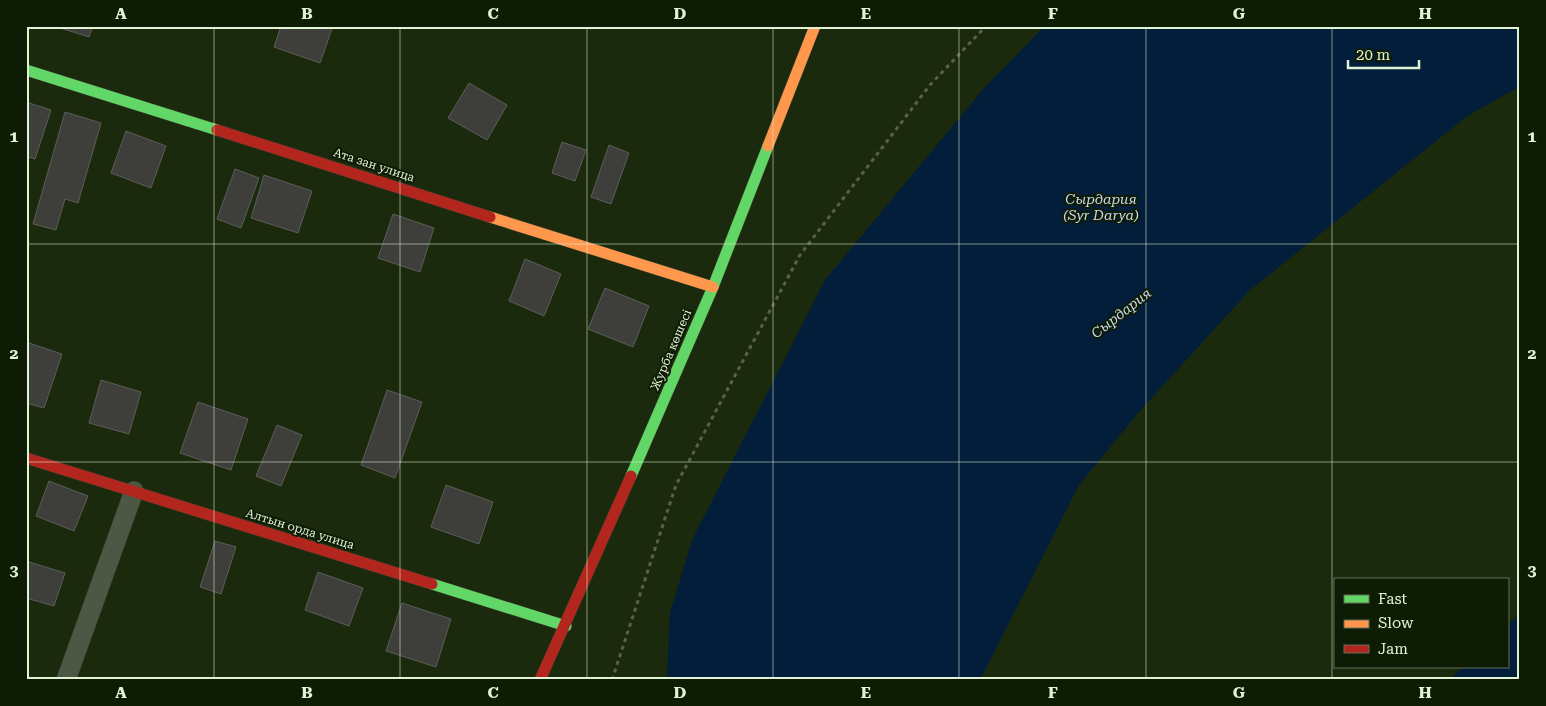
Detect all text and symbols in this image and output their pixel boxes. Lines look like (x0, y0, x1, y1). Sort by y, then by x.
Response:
text: A (115, 4, 127, 23)
text: B (301, 4, 313, 23)
text: C (487, 4, 499, 23)
text: D (674, 4, 687, 23)
text: E (861, 4, 871, 23)
text: F (1048, 4, 1058, 23)
text: G (1233, 4, 1246, 23)
text: H (1418, 4, 1432, 23)
scale bar (1348, 38, 1420, 70)
text: 20 m (1356, 46, 1391, 64)
text: 1 (10, 127, 19, 146)
text: 1 (1528, 127, 1537, 146)
street label: Ата зан улица (332, 145, 417, 185)
water label: Сырдария (Syr Darya) (1063, 191, 1139, 223)
water label: Сырдария (1088, 285, 1154, 341)
street label: Журба көшесі (648, 307, 694, 393)
text: 2 (10, 344, 19, 363)
text: 2 (1528, 344, 1537, 363)
street label: Алтын орда улица (244, 506, 356, 552)
text: 3 (10, 561, 19, 580)
text: 3 (1528, 561, 1537, 580)
legend (1334, 578, 1508, 668)
text: Fast (1378, 590, 1408, 608)
text: Slow (1378, 614, 1414, 632)
text: Jam (1378, 640, 1408, 658)
text: A (115, 683, 127, 702)
text: B (301, 683, 313, 702)
text: C (487, 683, 499, 702)
text: D (674, 683, 687, 702)
text: E (861, 683, 871, 702)
text: F (1048, 683, 1058, 702)
text: G (1233, 683, 1246, 702)
text: H (1418, 683, 1432, 702)

